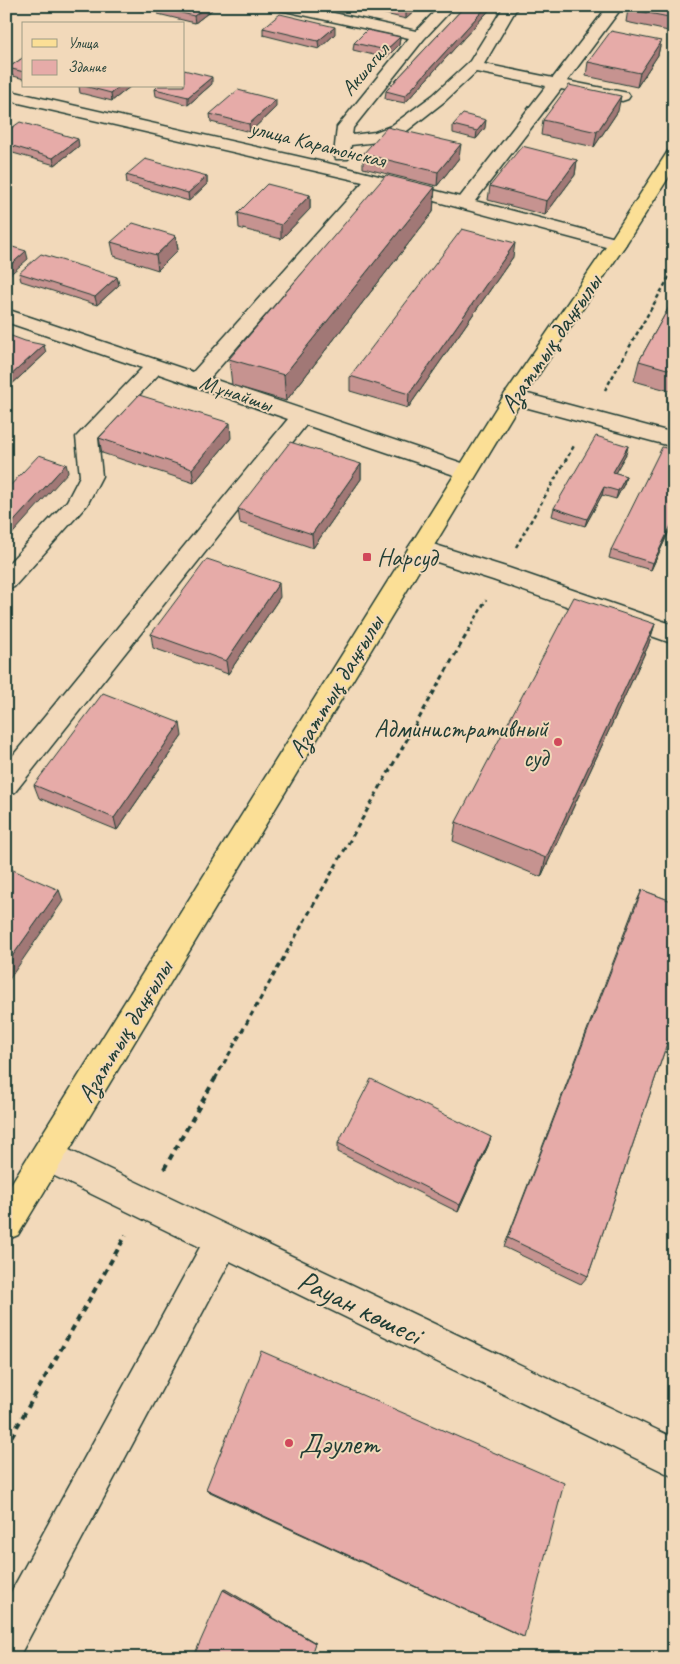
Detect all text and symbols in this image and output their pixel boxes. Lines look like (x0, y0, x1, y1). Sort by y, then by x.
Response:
legend (22, 22, 185, 88)
text: Улица (68, 34, 99, 53)
street label: Акшагил (335, 36, 396, 101)
text: Здание (68, 58, 107, 77)
street label: улица Каратонская (246, 114, 390, 174)
street label: Азаттық даңғылы (493, 267, 611, 419)
street label: Мұнайшы (197, 369, 277, 418)
place label: Нарсуд (377, 542, 440, 574)
marker: Нарсуд (361, 551, 373, 563)
street label: Азаттық даңғылы (281, 608, 393, 764)
place label: Административный суд (374, 713, 550, 774)
marker: Административный суд (552, 736, 564, 748)
street label: Азаттық даңғылы (70, 953, 182, 1109)
street label: Рауан көшесі (292, 1261, 431, 1355)
place label: Дәулет (299, 1424, 381, 1462)
marker: Дәулет (283, 1437, 295, 1449)

